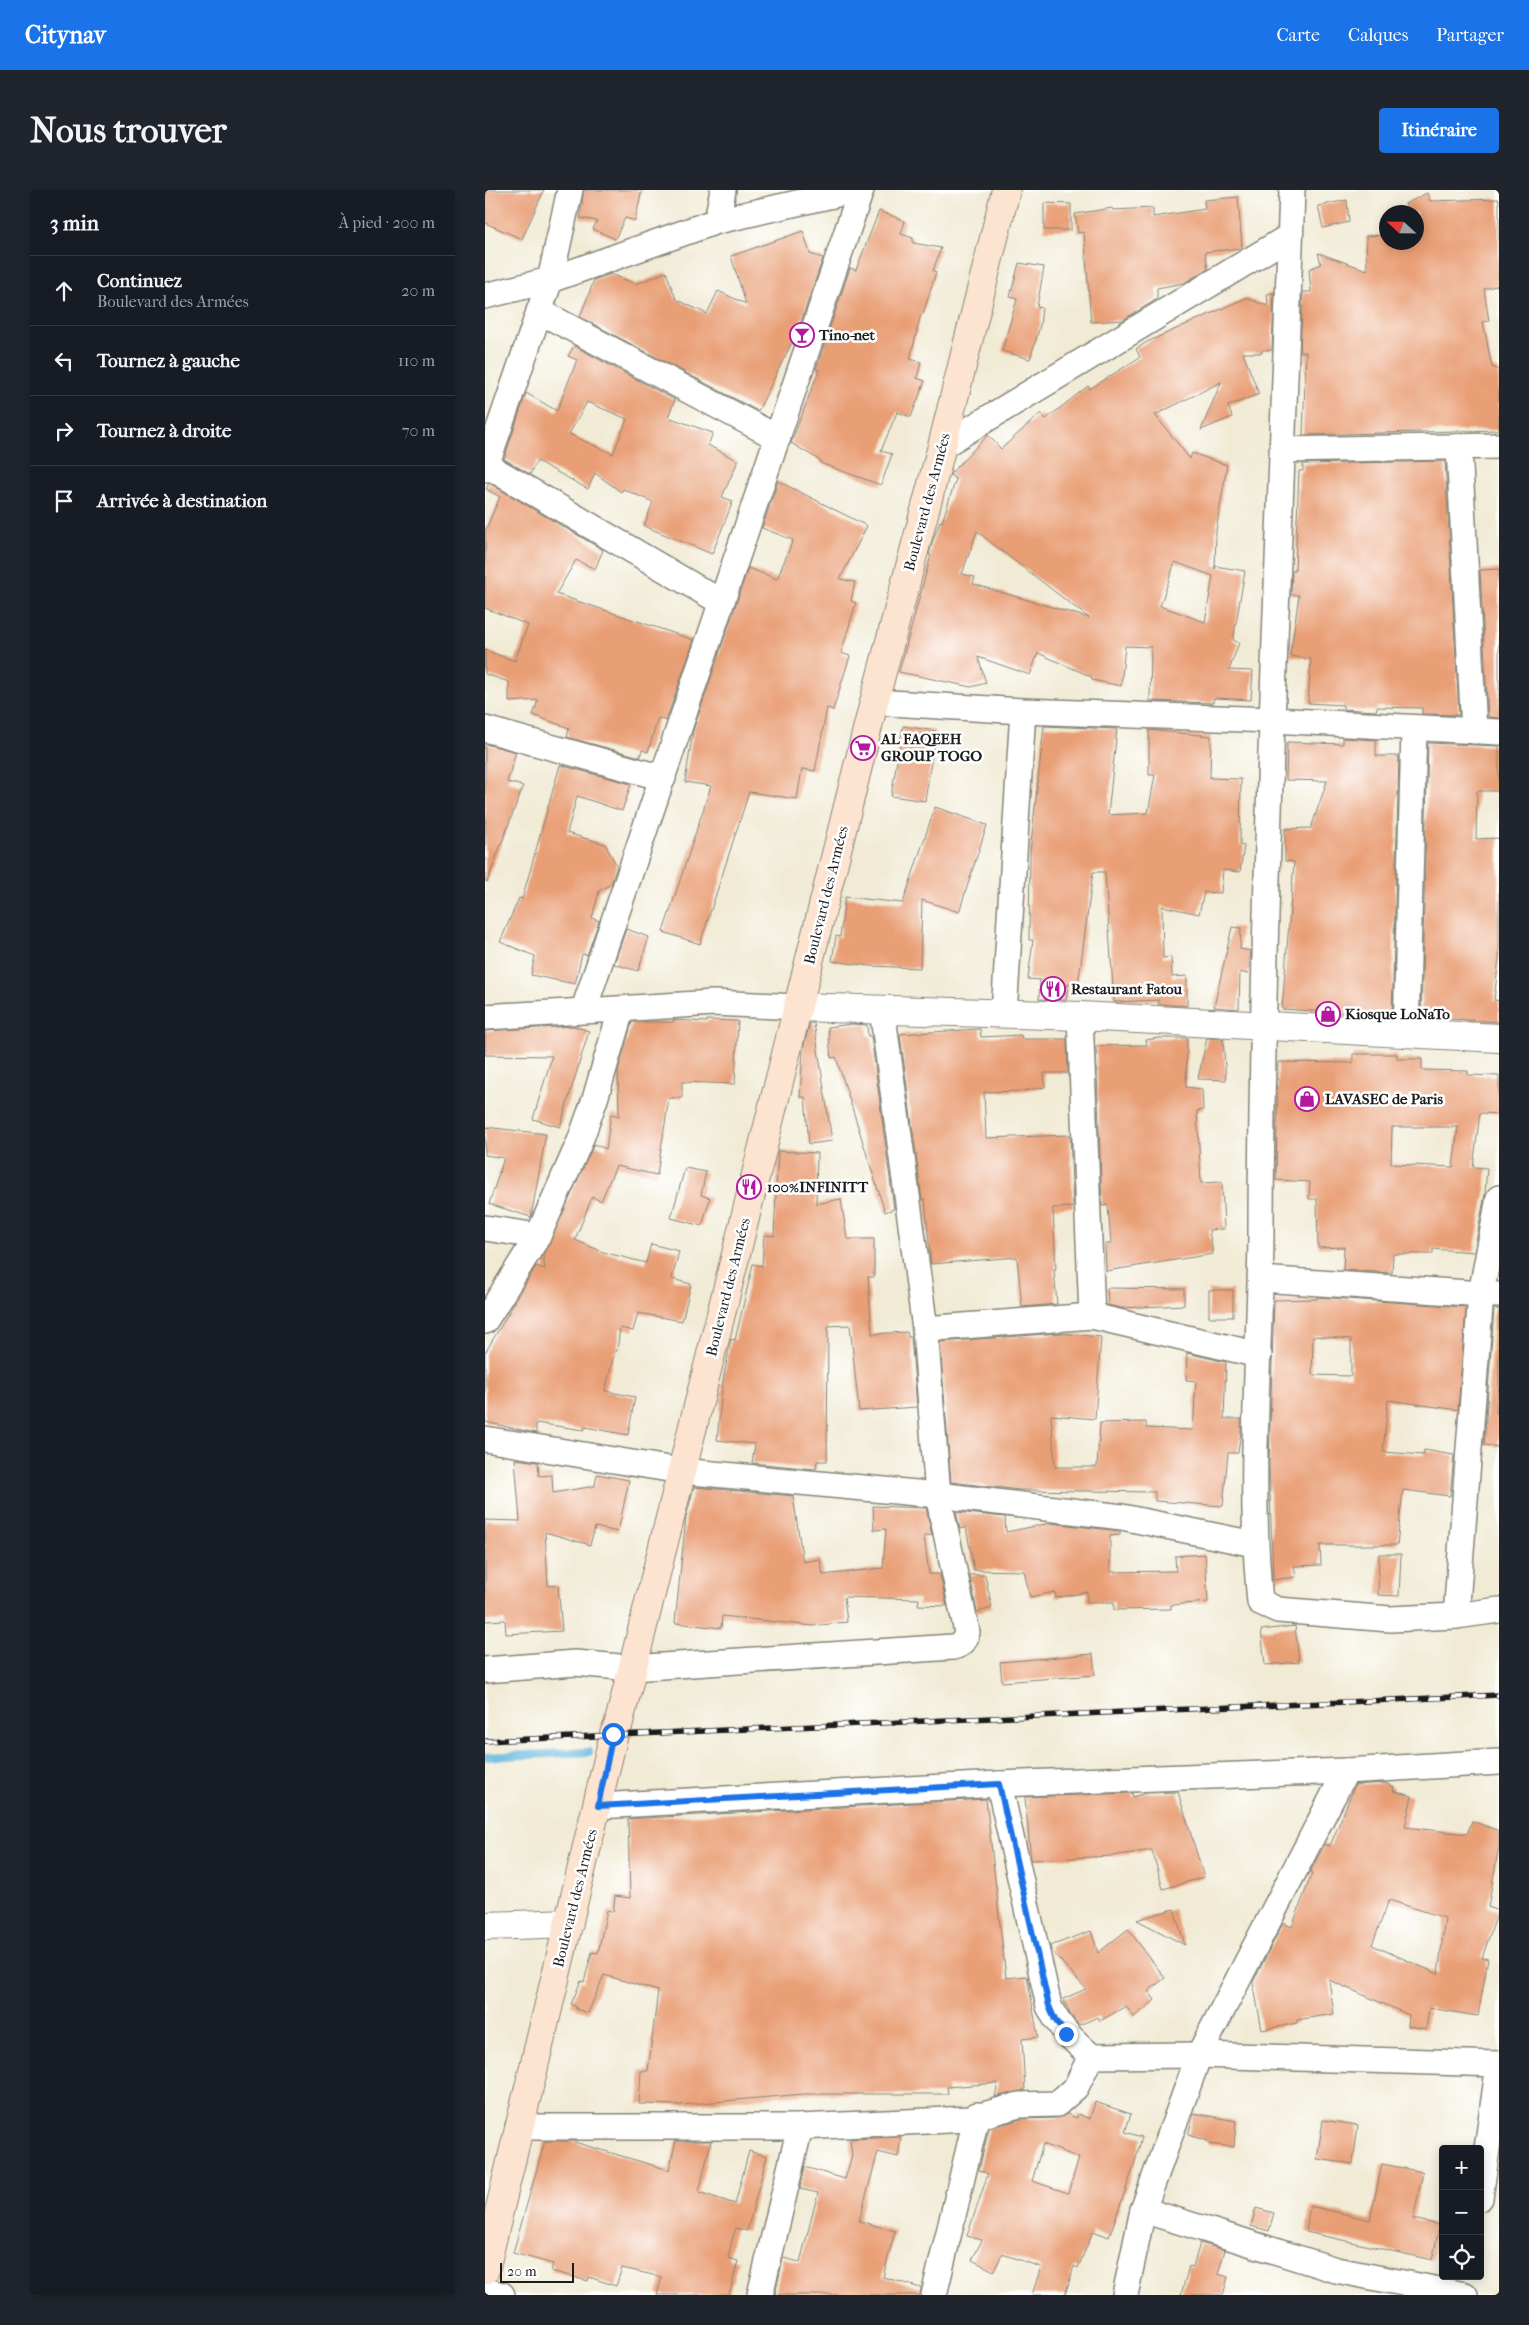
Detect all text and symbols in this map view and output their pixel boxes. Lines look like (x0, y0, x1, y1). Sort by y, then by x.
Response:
text: Citynav (25, 21, 106, 49)
text: Carte (1277, 25, 1320, 46)
text: Calques (1348, 25, 1408, 46)
text: Partager (1436, 25, 1504, 46)
button: Itinéraire (1379, 108, 1499, 153)
text: Nous trouver (30, 110, 227, 151)
north arrow (1379, 205, 1424, 250)
text: 3 min (50, 211, 99, 235)
text: À pied · 200 m (339, 213, 435, 232)
text: Continuez (97, 270, 182, 292)
icon: ahead (50, 277, 78, 305)
text: 20 m (401, 281, 435, 300)
text: Boulevard des Armées (97, 292, 249, 311)
bar icon: Tino-net (789, 322, 815, 348)
place label: Tino-net (818, 326, 875, 344)
icon: left (50, 347, 78, 375)
text: Tournez à gauche (97, 350, 240, 372)
text: 110 m (398, 351, 435, 370)
icon: right (50, 417, 78, 445)
text: Tournez à droite (97, 420, 231, 442)
text: 70 m (402, 421, 435, 440)
street label: Boulevard des Armées (900, 431, 954, 573)
icon: arrive (50, 487, 78, 515)
text: Arrivée à destination (97, 490, 267, 512)
place label: AL FAQEEH GROUP TOGO (880, 730, 982, 765)
supermarket icon: AL FAQEEH GROUP TOGO (850, 735, 876, 761)
street label: Boulevard des Armées (800, 823, 852, 966)
restaurant icon: Restaurant Fatou (1040, 976, 1066, 1002)
place label: Restaurant Fatou (1071, 980, 1183, 998)
shop icon: Kiosque LoNaTo (1315, 1001, 1341, 1027)
place label: Kiosque LoNaTo (1345, 1005, 1450, 1023)
shop icon: LAVASEC de Paris (1294, 1086, 1320, 1112)
place label: LAVASEC de Paris (1325, 1090, 1443, 1108)
restaurant icon: 100%INFINITT (736, 1174, 762, 1200)
place label: 100%INFINITT (767, 1178, 869, 1196)
street label: Boulevard des Armées (702, 1215, 754, 1358)
route start (602, 1723, 625, 1746)
street label: Boulevard des Armées (549, 1826, 601, 1969)
route end (1055, 2023, 1078, 2046)
map controls (1439, 2145, 1484, 2280)
button: + (1439, 2145, 1484, 2190)
button: − (1439, 2190, 1484, 2235)
button: locate (1439, 2235, 1484, 2280)
scale bar (500, 2260, 574, 2283)
text: 20 m (507, 2263, 537, 2280)

